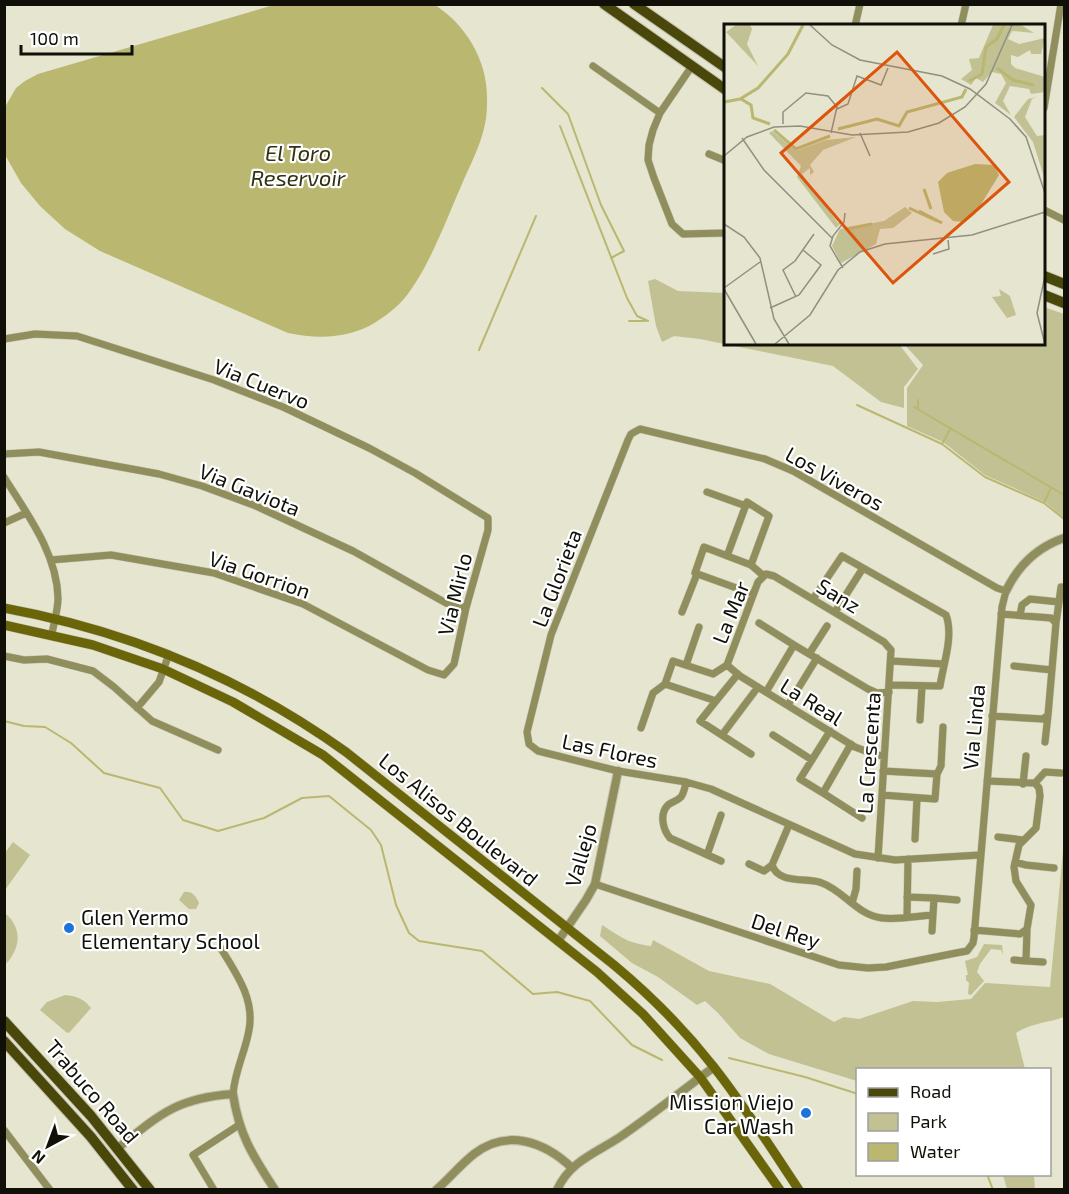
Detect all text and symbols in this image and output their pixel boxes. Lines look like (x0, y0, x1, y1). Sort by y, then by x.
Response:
scale bar (21, 18, 132, 56)
inset map (724, 24, 1045, 345)
text: 100 m (30, 27, 79, 49)
water label: El Toro Reservoir (250, 139, 347, 190)
street label: Via Cuervo (211, 353, 313, 413)
street label: Los Viveros (781, 441, 889, 515)
street label: Via Gaviota (196, 457, 304, 521)
street label: La Glorieta (526, 526, 586, 630)
street label: Via Gorrion (206, 545, 314, 603)
street label: Via Mirlo (432, 550, 476, 638)
street label: Sanz (813, 572, 865, 618)
street label: La Mar (706, 576, 754, 647)
street label: La Real (776, 672, 848, 730)
street label: Via Linda (957, 683, 989, 771)
street label: La Crescenta (851, 691, 885, 815)
street label: Las Flores (560, 728, 660, 772)
street label: Los Alisos Boulevard (375, 747, 543, 891)
street label: Vallejo (559, 820, 602, 890)
place label: Glen Yermo Elementary School (81, 904, 261, 953)
street label: Del Rey (748, 907, 824, 953)
marker: Glen Yermo Elementary School (62, 921, 76, 935)
street label: Trabuco Road (41, 1034, 145, 1148)
legend (856, 1068, 1051, 1176)
text: Road (910, 1080, 951, 1102)
place label: Mission Viejo Car Wash (669, 1089, 794, 1138)
marker: Mission Viejo Car Wash (799, 1106, 813, 1120)
text: Park (910, 1110, 947, 1132)
north arrow (18, 1116, 78, 1176)
text: Water (910, 1140, 960, 1162)
text: N (27, 1147, 48, 1169)

